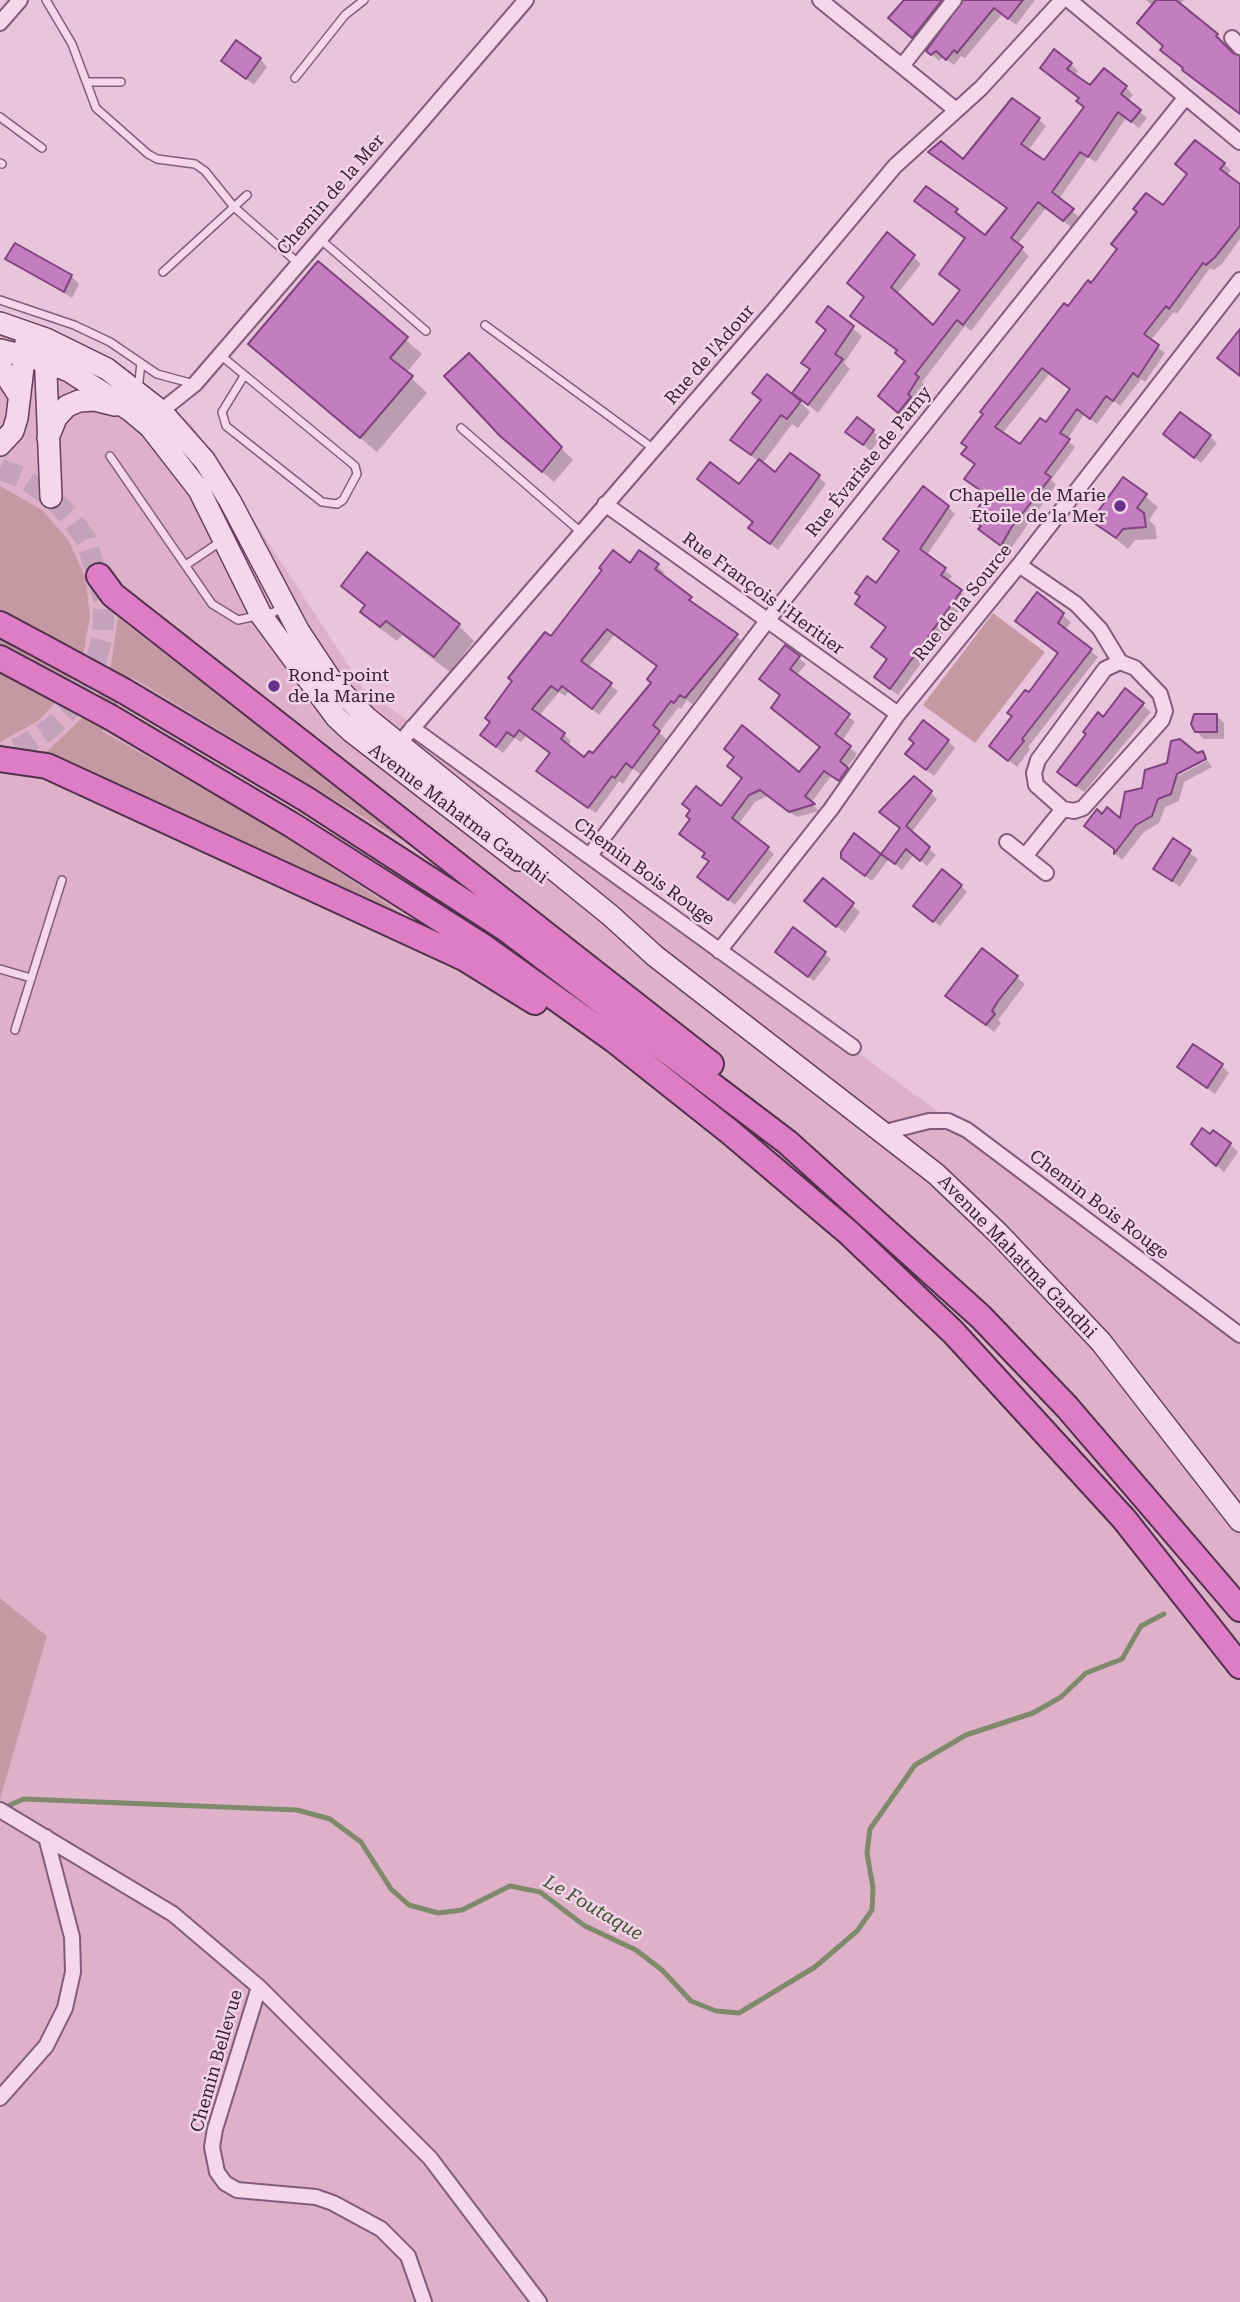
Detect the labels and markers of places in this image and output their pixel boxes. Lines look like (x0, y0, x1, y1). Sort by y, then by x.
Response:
place label: Chapelle de Marie Etoile de la Mer (949, 485, 1106, 528)
marker: Chapelle de Marie Etoile de la Mer (1112, 498, 1128, 514)
place label: Rond-point de la Marine (288, 665, 395, 708)
marker: Rond-point de la Marine (266, 678, 282, 694)

